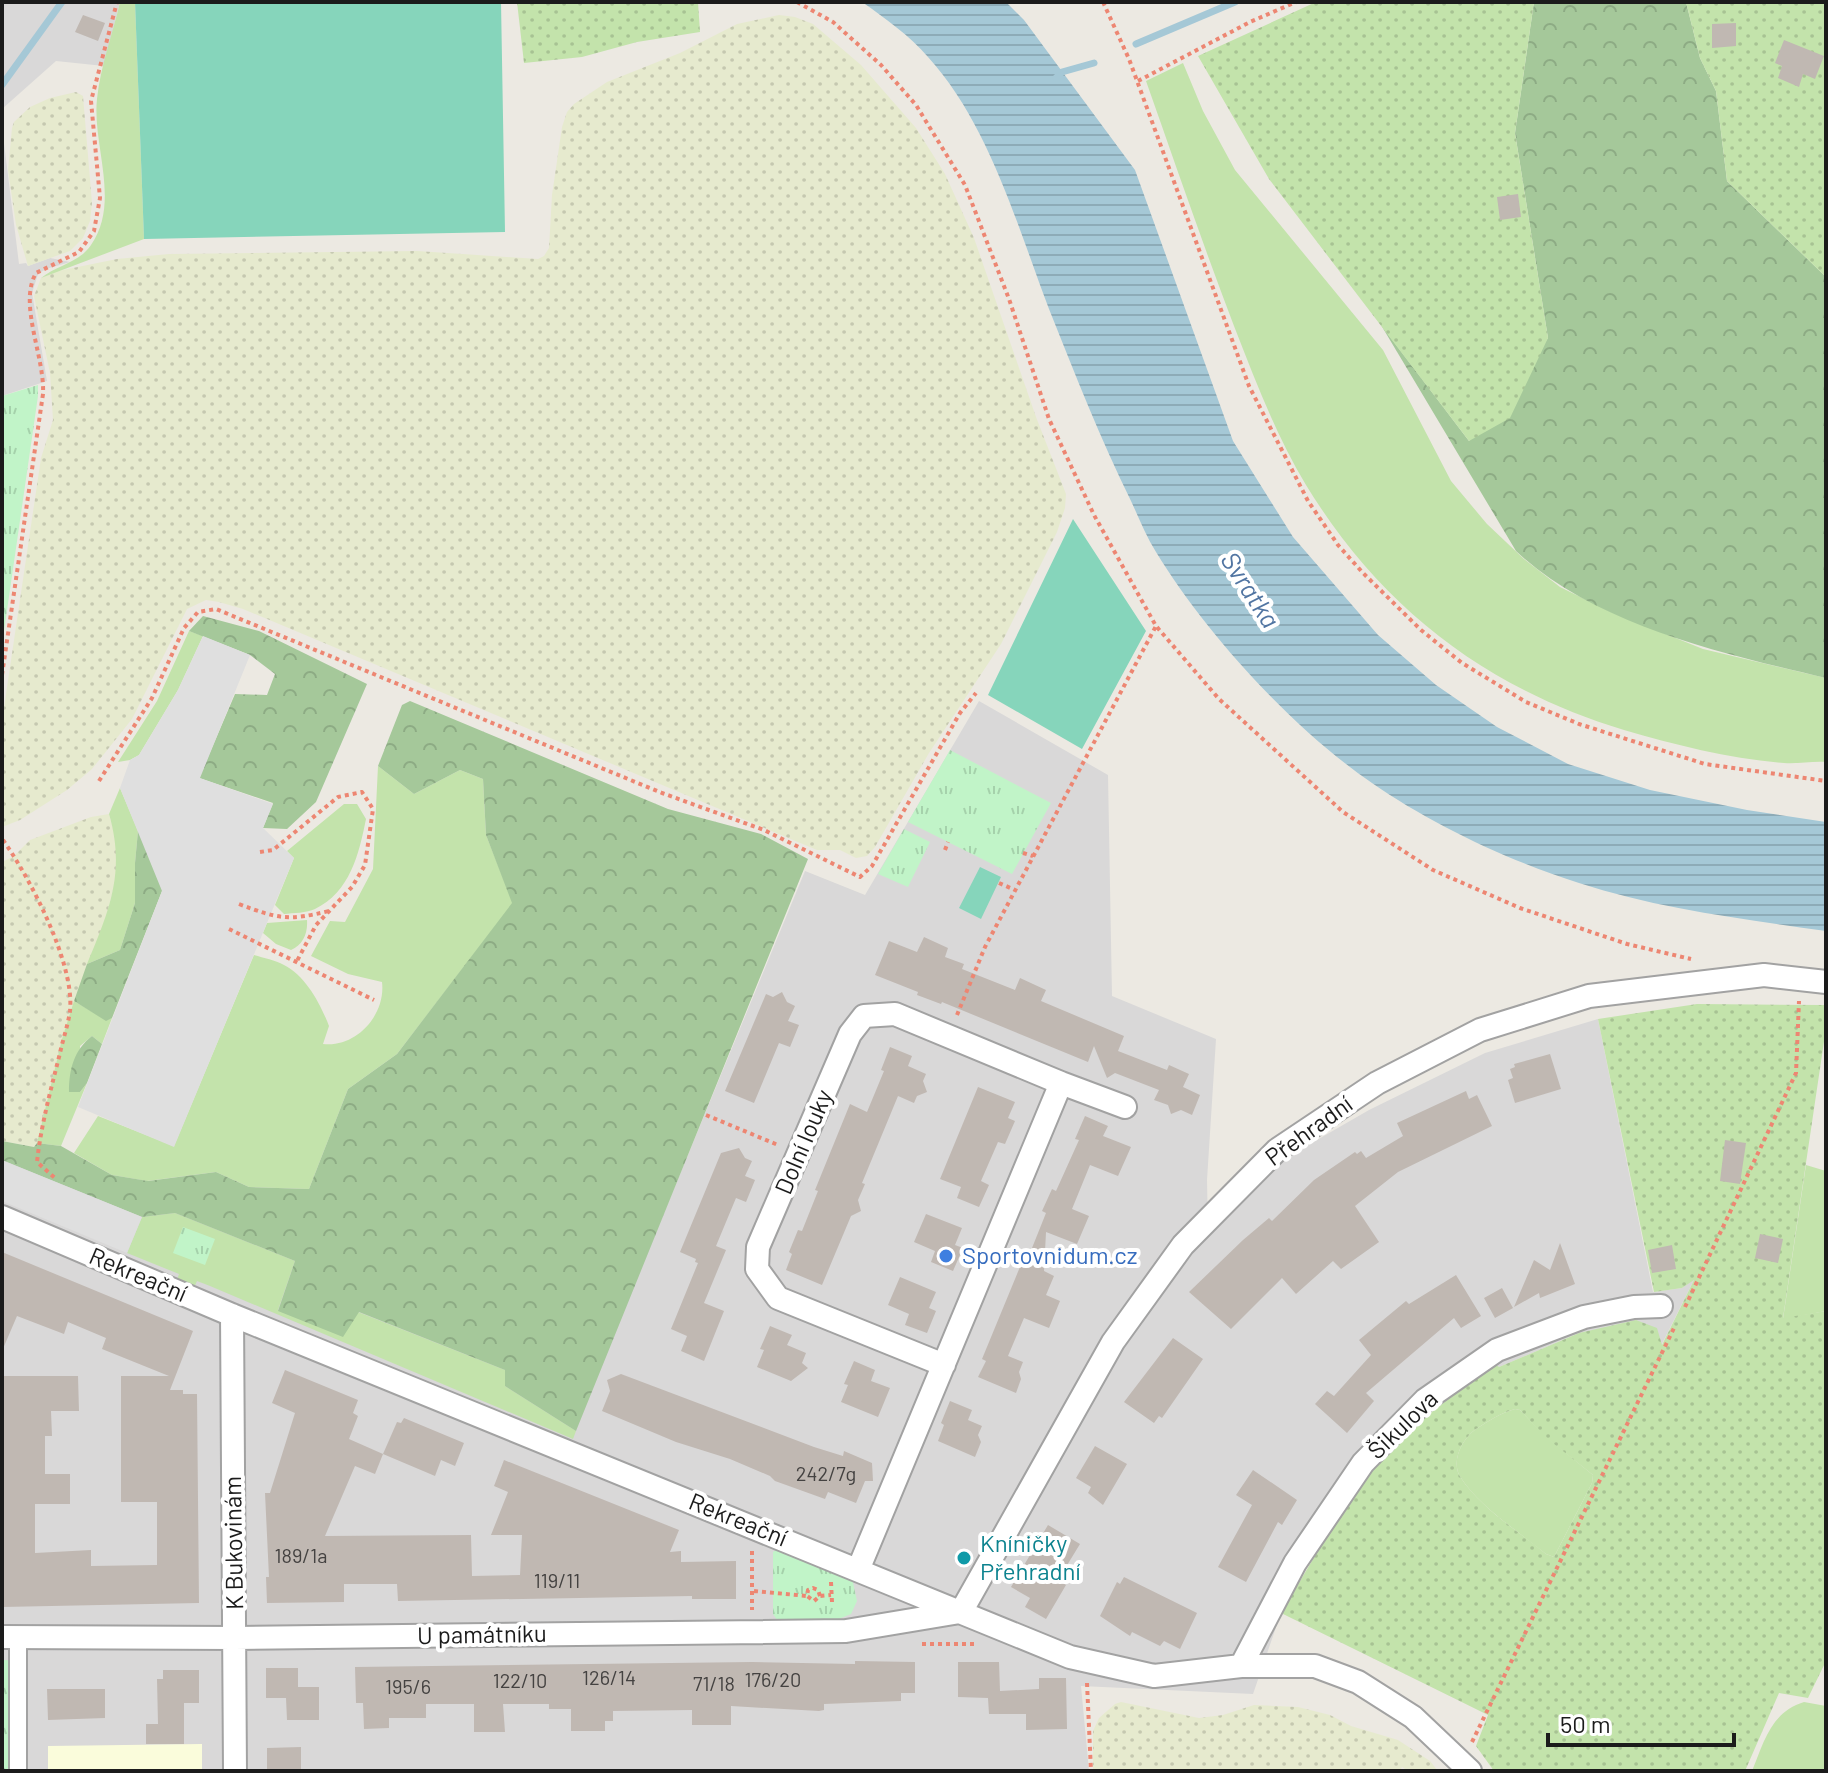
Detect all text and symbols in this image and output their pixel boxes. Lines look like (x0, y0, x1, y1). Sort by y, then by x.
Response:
water label: Svratka (1215, 545, 1287, 633)
street label: Dolní louky (768, 1085, 838, 1198)
street label: Přehradní (1259, 1088, 1357, 1171)
street label: Rekreační (85, 1240, 192, 1307)
place label: Sportovnidum.cz (962, 1240, 1137, 1269)
marker: Sportovnidum.cz (937, 1247, 955, 1265)
street label: Šikulova (1361, 1383, 1443, 1464)
house number: 242/7g (796, 1461, 856, 1485)
street label: K Bukovinám (217, 1476, 248, 1610)
street label: Rekreační (685, 1486, 792, 1551)
place label: Kníničky Přehradní (980, 1528, 1081, 1585)
house number: 189/1a (274, 1543, 328, 1567)
marker: Kníničky Přehradní (955, 1549, 973, 1567)
house number: 119/11 (534, 1568, 580, 1592)
street label: U památníku (417, 1618, 547, 1649)
house number: 126/14 (582, 1665, 636, 1689)
house number: 176/20 (745, 1667, 801, 1691)
house number: 122/10 (493, 1668, 547, 1692)
house number: 71/18 (693, 1671, 735, 1695)
house number: 195/6 (385, 1674, 431, 1698)
scale bar (1548, 1697, 1734, 1747)
text: 50 m (1560, 1709, 1611, 1738)

